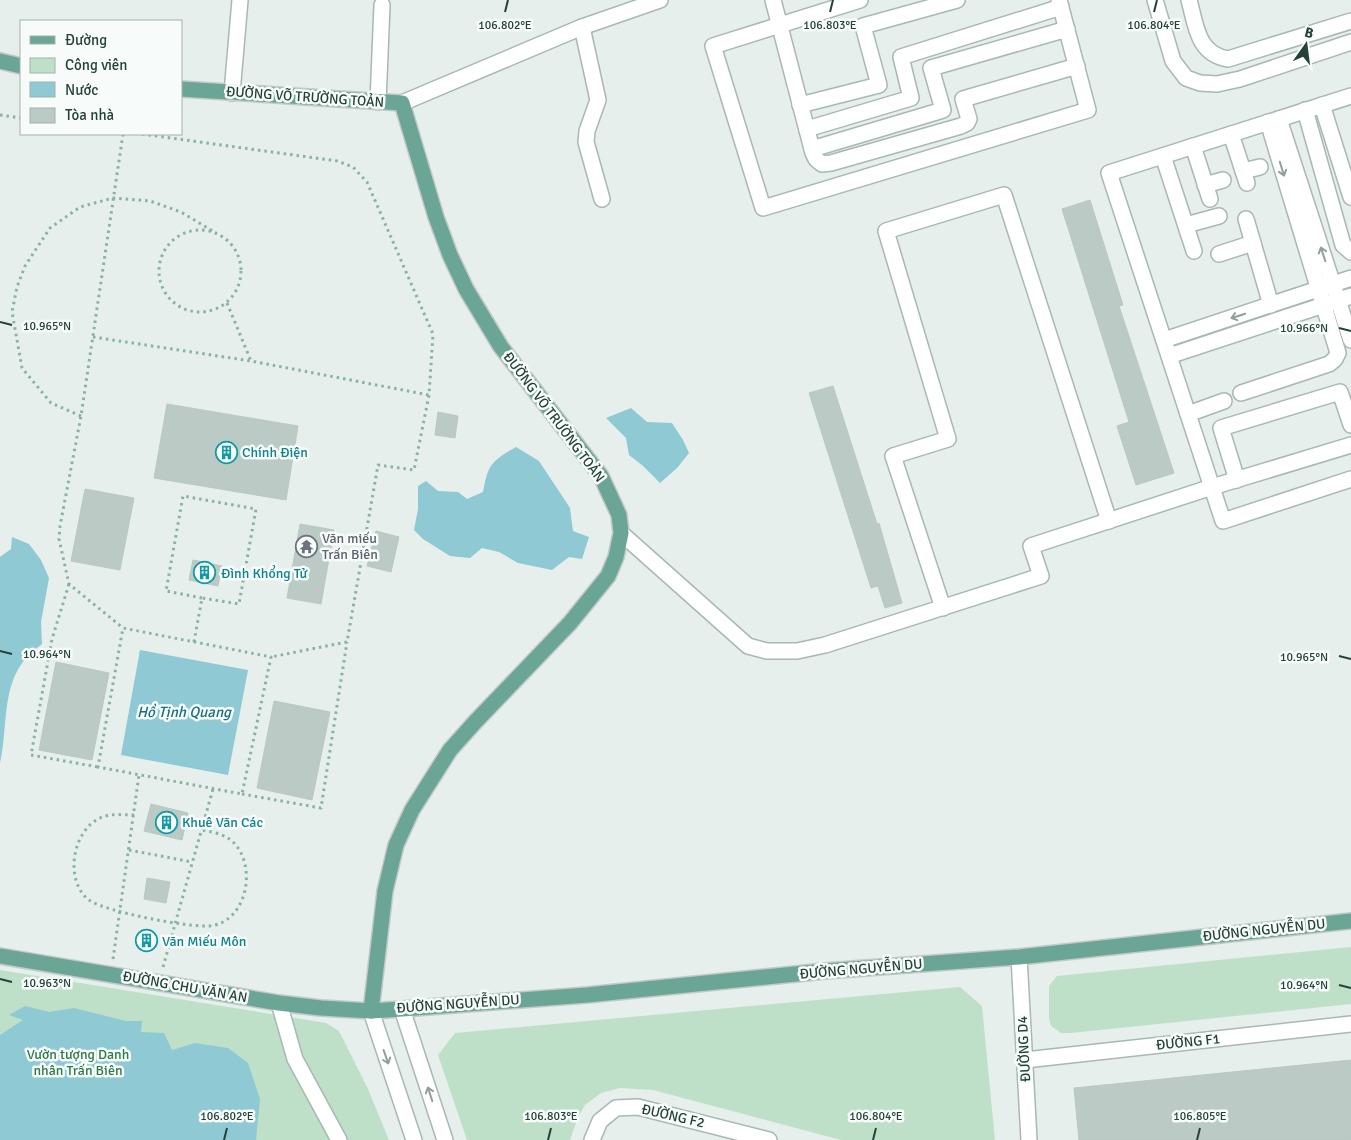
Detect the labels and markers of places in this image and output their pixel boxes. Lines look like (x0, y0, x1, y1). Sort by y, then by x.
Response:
building icon: Chính Điện (214, 440, 238, 464)
place label: Chính Điện (242, 444, 308, 461)
place label: Văn miếu Trấn Biên (322, 530, 378, 563)
temple icon: Văn miếu Trấn Biên (294, 534, 318, 558)
building icon: Đình Khổng Tử (193, 561, 217, 585)
place label: Đình Khổng Tử (221, 565, 309, 582)
building icon: Khuê Văn Các (154, 810, 178, 834)
place label: Khuê Văn Các (182, 814, 263, 831)
building icon: Văn Miếu Môn (134, 929, 158, 953)
place label: Văn Miếu Môn (162, 933, 246, 950)

